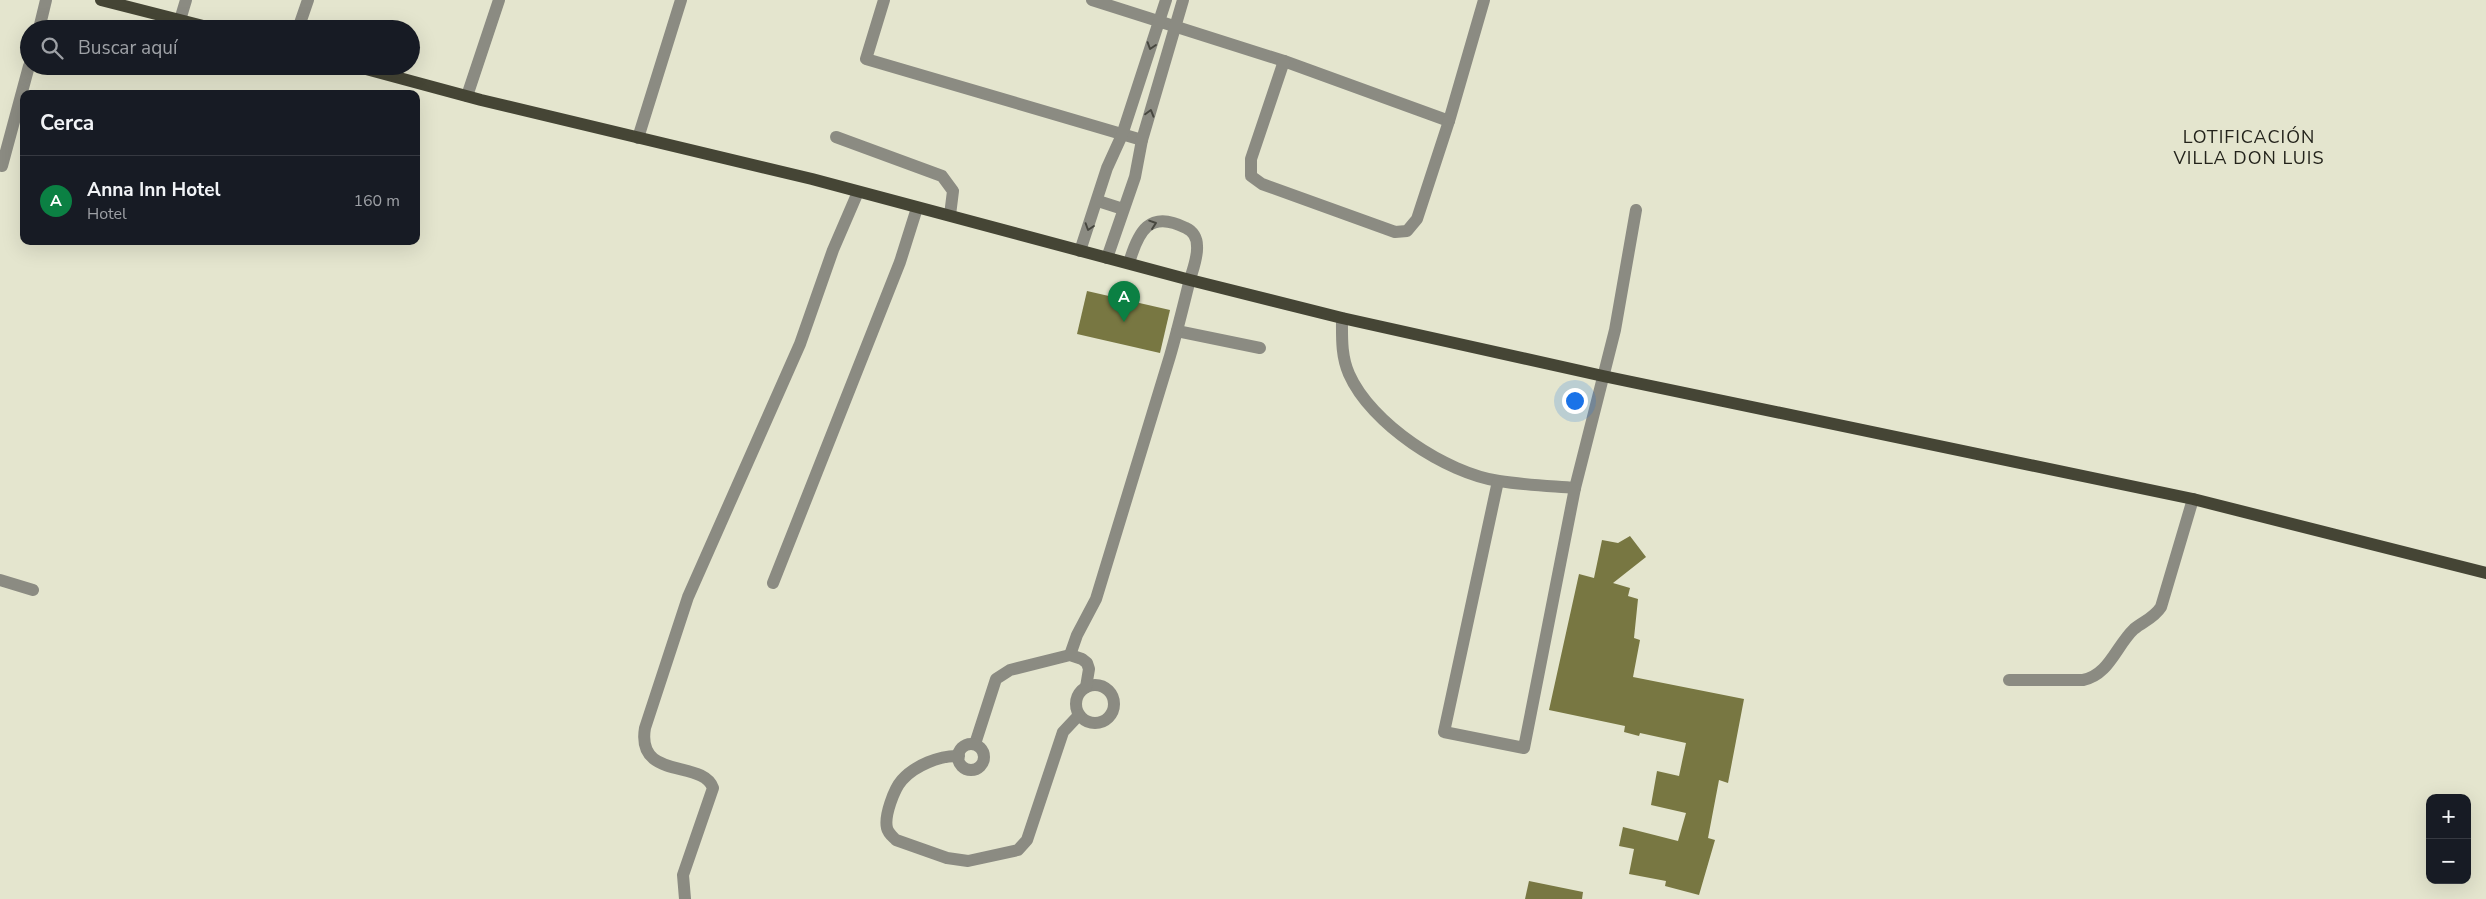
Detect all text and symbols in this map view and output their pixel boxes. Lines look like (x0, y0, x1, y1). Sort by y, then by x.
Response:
search box (20, 20, 420, 75)
icon: search (38, 34, 66, 62)
text: Buscar aquí (78, 35, 177, 61)
one-way arrow (1147, 42, 1157, 50)
text: Cerca (40, 109, 94, 137)
one-way arrow (1144, 109, 1154, 117)
district label: LOTIFICACIÓN VILLA DON LUIS (2172, 125, 2325, 170)
text: Anna Inn Hotel (87, 177, 221, 203)
text: A (50, 190, 62, 212)
text: 160 m (353, 190, 400, 212)
text: Hotel (87, 203, 127, 225)
one-way arrow (1148, 220, 1157, 230)
one-way arrow (1085, 222, 1095, 230)
pin: A (1108, 281, 1140, 322)
your location (1562, 388, 1588, 414)
map controls (2426, 794, 2471, 884)
button: + (2426, 794, 2471, 839)
button: − (2426, 839, 2471, 884)

